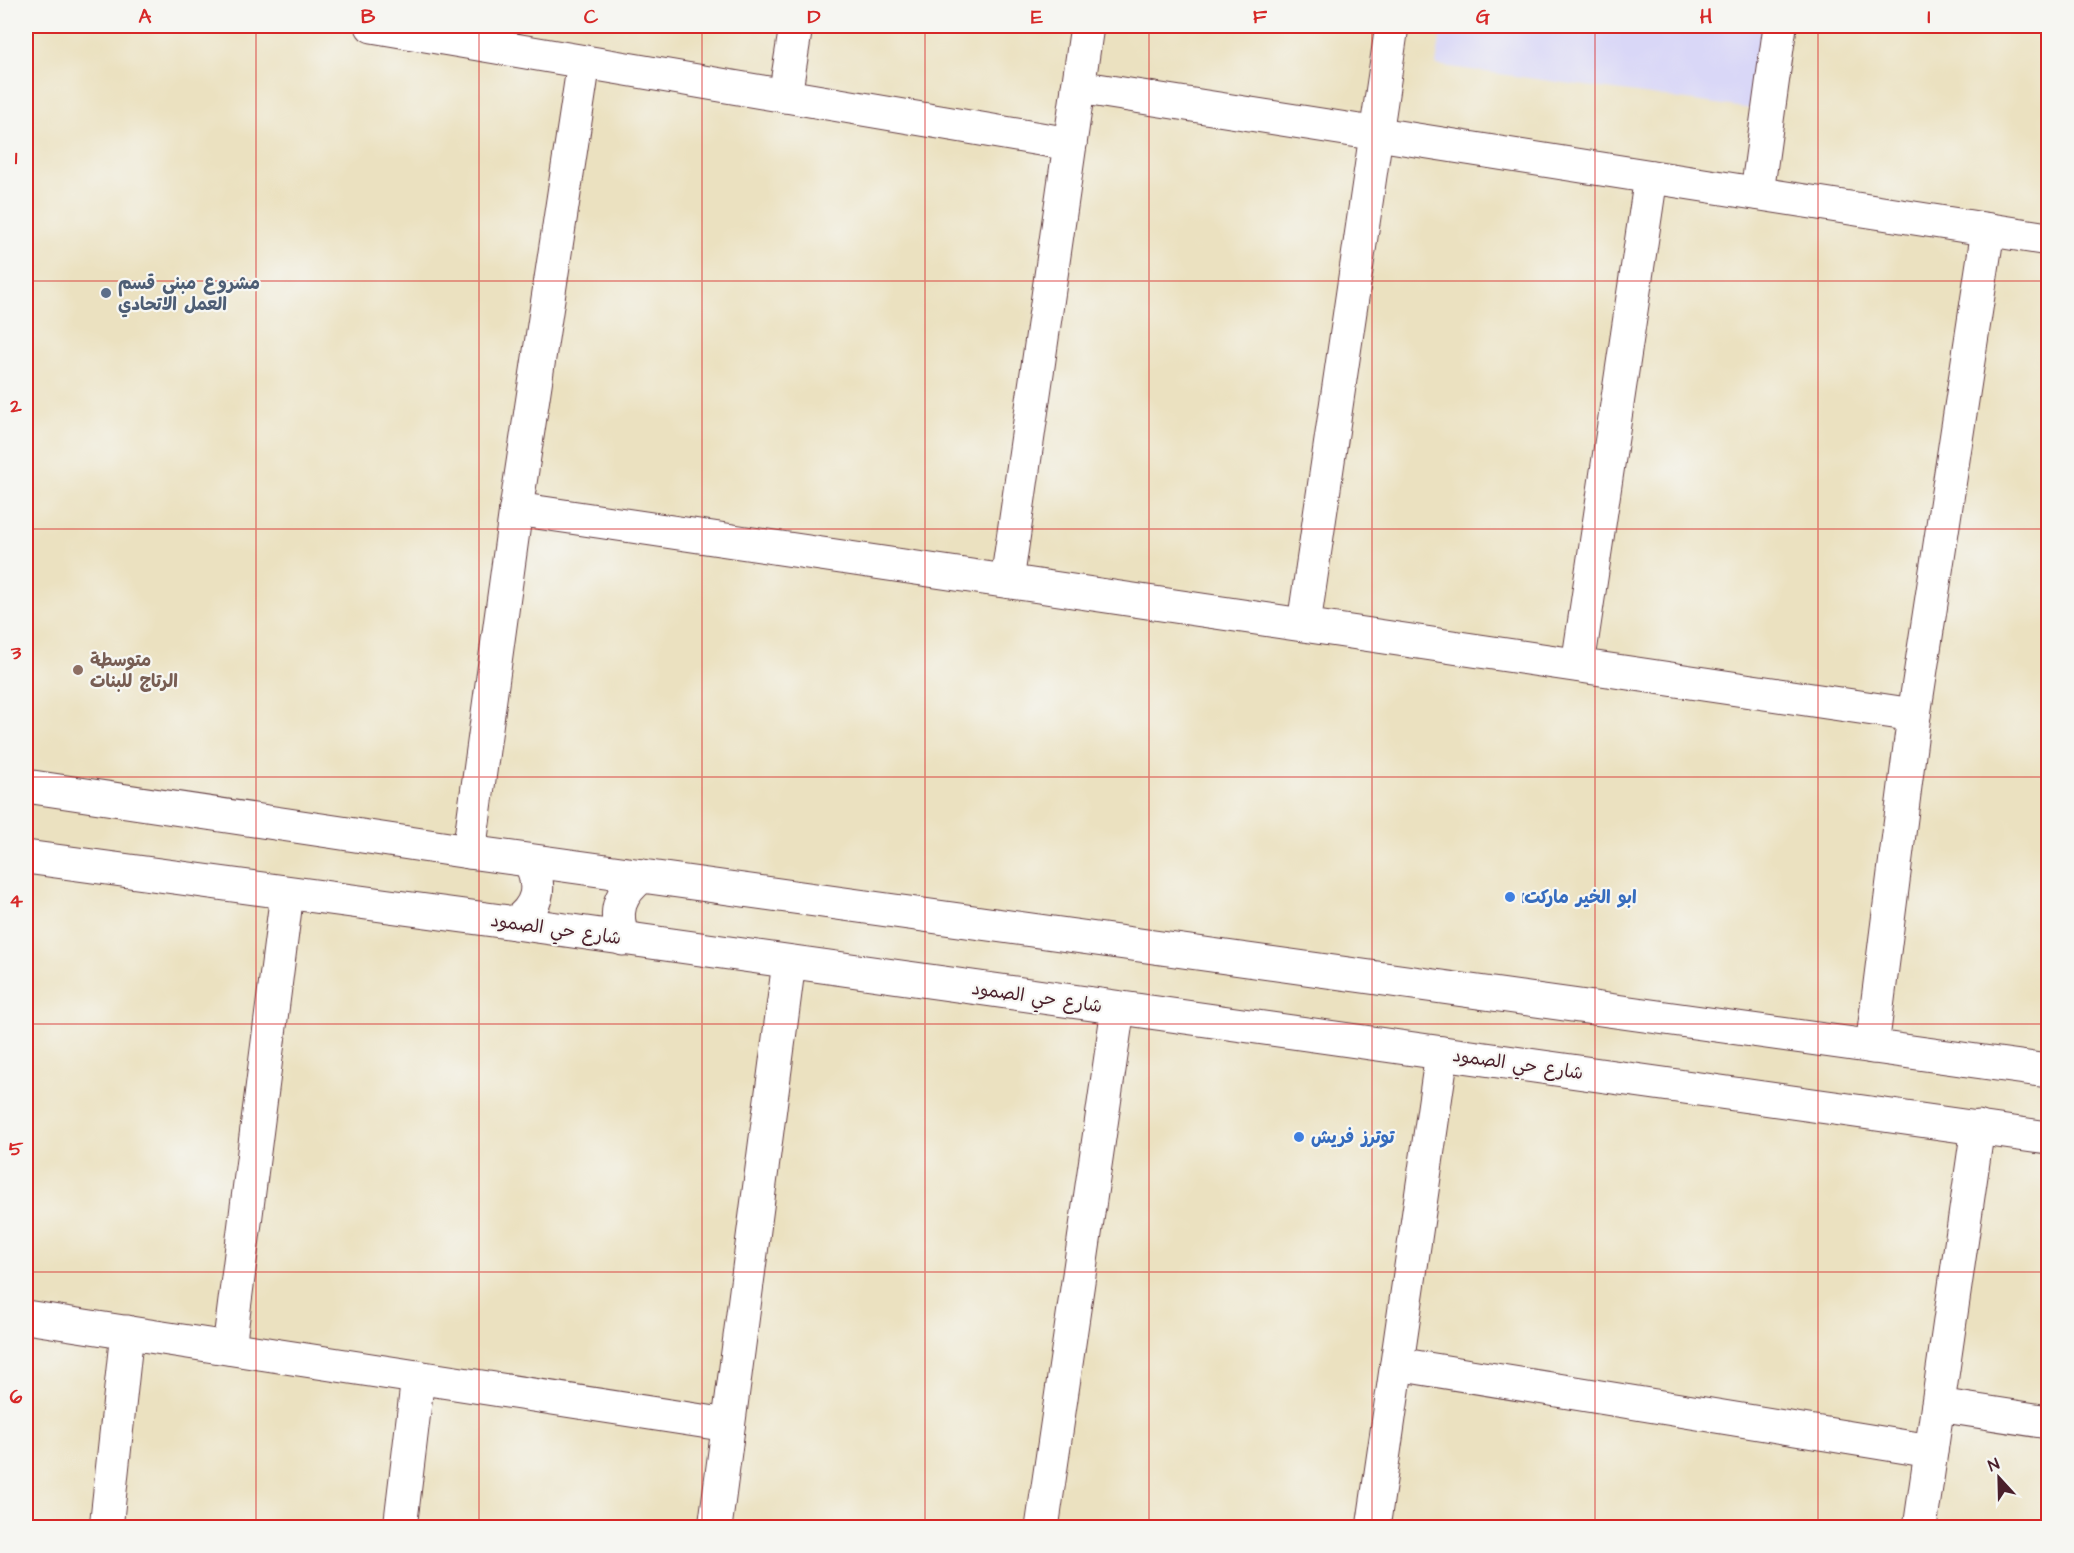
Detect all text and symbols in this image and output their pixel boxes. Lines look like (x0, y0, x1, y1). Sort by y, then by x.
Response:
text: A (139, 3, 152, 31)
text: B (361, 3, 376, 31)
text: C (584, 3, 599, 31)
text: D (808, 3, 821, 31)
text: E (1031, 3, 1043, 31)
text: F (1253, 3, 1268, 31)
text: G (1476, 3, 1490, 31)
text: H (1700, 3, 1712, 31)
text: I (1927, 3, 1931, 31)
text: 1 (15, 144, 18, 172)
place label: مشروع مبنى قسم العمل الاتحادي (118, 271, 260, 318)
marker: مشروع مبنى قسم العمل الاتحادي (99, 286, 113, 300)
text: 2 (9, 392, 22, 420)
text: 3 (10, 639, 22, 667)
place label: متوسطة الرتاج للبنات (90, 648, 178, 694)
marker: متوسطة الرتاج للبنات (71, 663, 85, 677)
place label: ابو الخير ماركت1 (1522, 885, 1637, 910)
text: 4 (9, 887, 23, 915)
marker: ابو الخير ماركت1 (1503, 890, 1517, 904)
street label: شارع حي الصمود (489, 908, 623, 954)
street label: شارع حي الصمود (970, 976, 1104, 1022)
street label: شارع حي الصمود (1451, 1043, 1585, 1089)
place label: توترز فريش (1311, 1125, 1395, 1150)
marker: توترز فريش (1292, 1130, 1306, 1144)
text: 5 (9, 1135, 24, 1163)
text: 6 (10, 1383, 23, 1411)
north arrow (1969, 1448, 2029, 1508)
text: N (1985, 1453, 2003, 1477)

